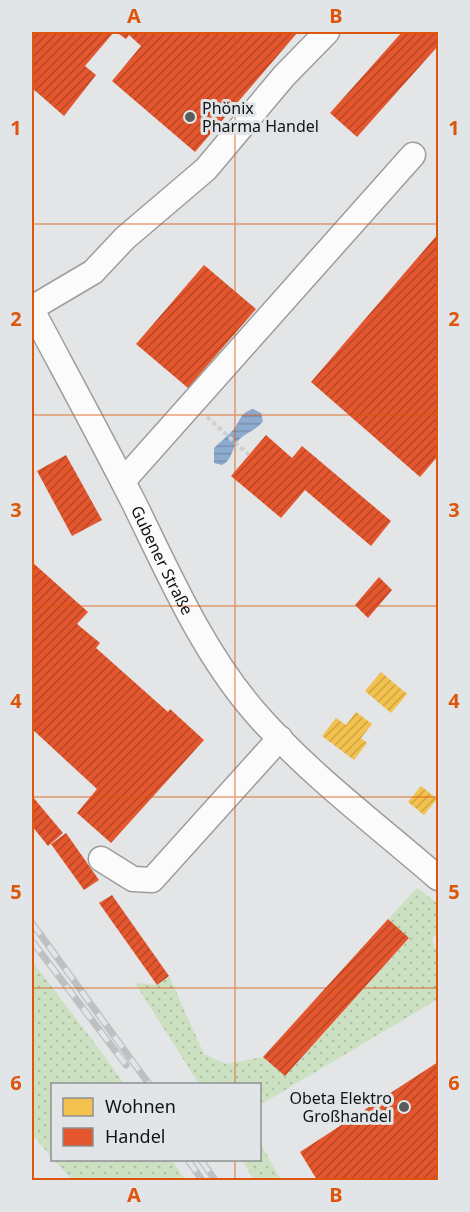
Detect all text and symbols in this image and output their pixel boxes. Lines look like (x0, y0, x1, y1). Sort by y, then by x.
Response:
text: A (127, 2, 141, 29)
text: B (329, 2, 343, 29)
place label: Phönix Pharma Handel (202, 97, 319, 137)
marker: Phönix Pharma Handel (183, 110, 197, 124)
text: 1 (10, 114, 22, 141)
text: 1 (448, 114, 460, 141)
text: 2 (10, 305, 22, 332)
text: 2 (448, 305, 460, 332)
text: 3 (10, 496, 22, 523)
text: 3 (448, 496, 460, 523)
street label: Gubener Straße (126, 502, 199, 619)
text: 4 (10, 687, 22, 714)
text: 4 (448, 687, 460, 714)
text: 5 (10, 878, 22, 905)
text: 5 (448, 878, 460, 905)
text: 6 (10, 1069, 22, 1096)
text: 6 (448, 1069, 460, 1096)
legend (51, 1083, 261, 1161)
place label: Obeta Elektro Großhandel (289, 1087, 392, 1127)
text: Wohnen (105, 1094, 176, 1118)
marker: Obeta Elektro Großhandel (397, 1100, 411, 1114)
text: Handel (105, 1124, 165, 1148)
text: A (127, 1181, 141, 1208)
text: B (329, 1181, 343, 1208)

